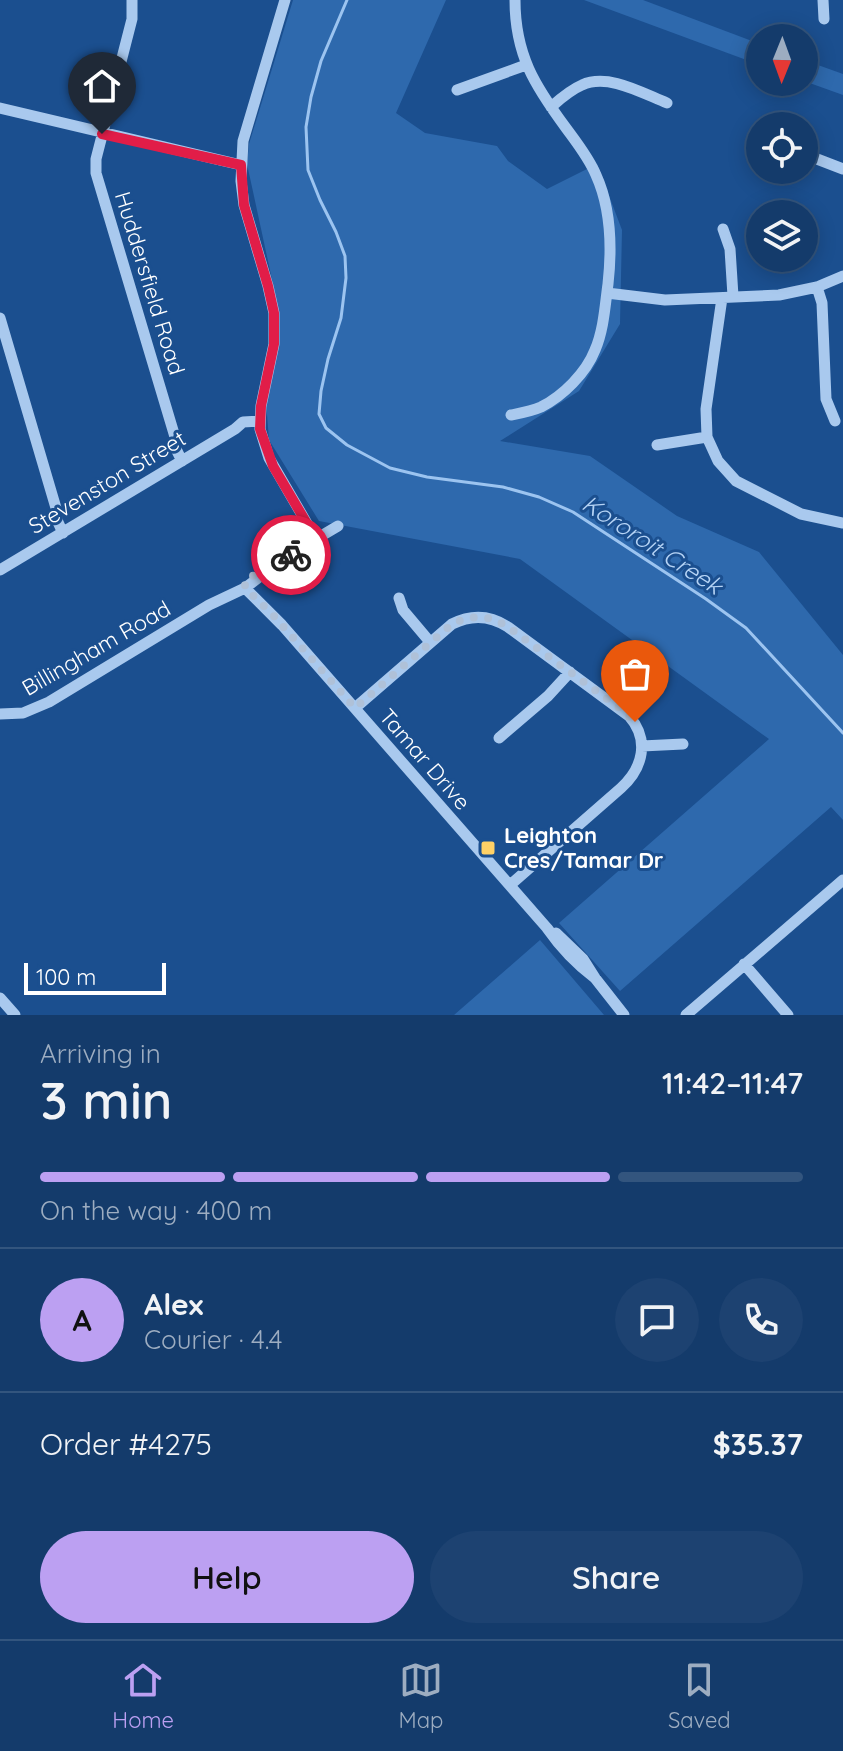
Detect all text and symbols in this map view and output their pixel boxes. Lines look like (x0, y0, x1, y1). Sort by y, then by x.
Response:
north arrow (746, 24, 818, 96)
map controls (746, 24, 818, 272)
pin (68, 52, 136, 134)
icon: home (80, 64, 124, 108)
button: locate (746, 112, 818, 184)
street label: Huddersfield Road (109, 188, 191, 378)
button: layers (746, 200, 818, 272)
street label: Stevenston Street (23, 424, 191, 540)
water label: Kororoit Creek (577, 488, 730, 602)
courier (251, 515, 331, 595)
icon: bike (269, 533, 313, 577)
street label: Billingham Road (17, 594, 175, 702)
pin (601, 640, 669, 722)
icon: bag (613, 652, 657, 696)
street label: Tamar Drive (373, 703, 477, 815)
place label: Leighton Cres/Tamar Dr (504, 821, 664, 874)
marker: Leighton Cres/Tamar Dr (479, 839, 497, 857)
scale bar (24, 959, 166, 995)
text: 100 m (36, 963, 96, 991)
text: Arriving in (40, 1037, 161, 1070)
text: 11:42–11:47 (662, 1064, 803, 1102)
text: 3 min (40, 1067, 173, 1132)
text: On the way · 400 m (40, 1194, 272, 1227)
button: chat (615, 1278, 699, 1362)
button: phone (719, 1278, 803, 1362)
text: Alex (144, 1285, 203, 1323)
text: A (72, 1301, 92, 1339)
text: Courier · 4.4 (144, 1323, 282, 1356)
text: Order #4275 (40, 1425, 212, 1463)
text: $35.37 (713, 1425, 803, 1463)
button: Help (40, 1531, 414, 1623)
button: Share (430, 1531, 803, 1623)
tab: Home (112, 1658, 174, 1734)
tab: Map (399, 1658, 443, 1734)
tab: Saved (668, 1658, 731, 1734)

